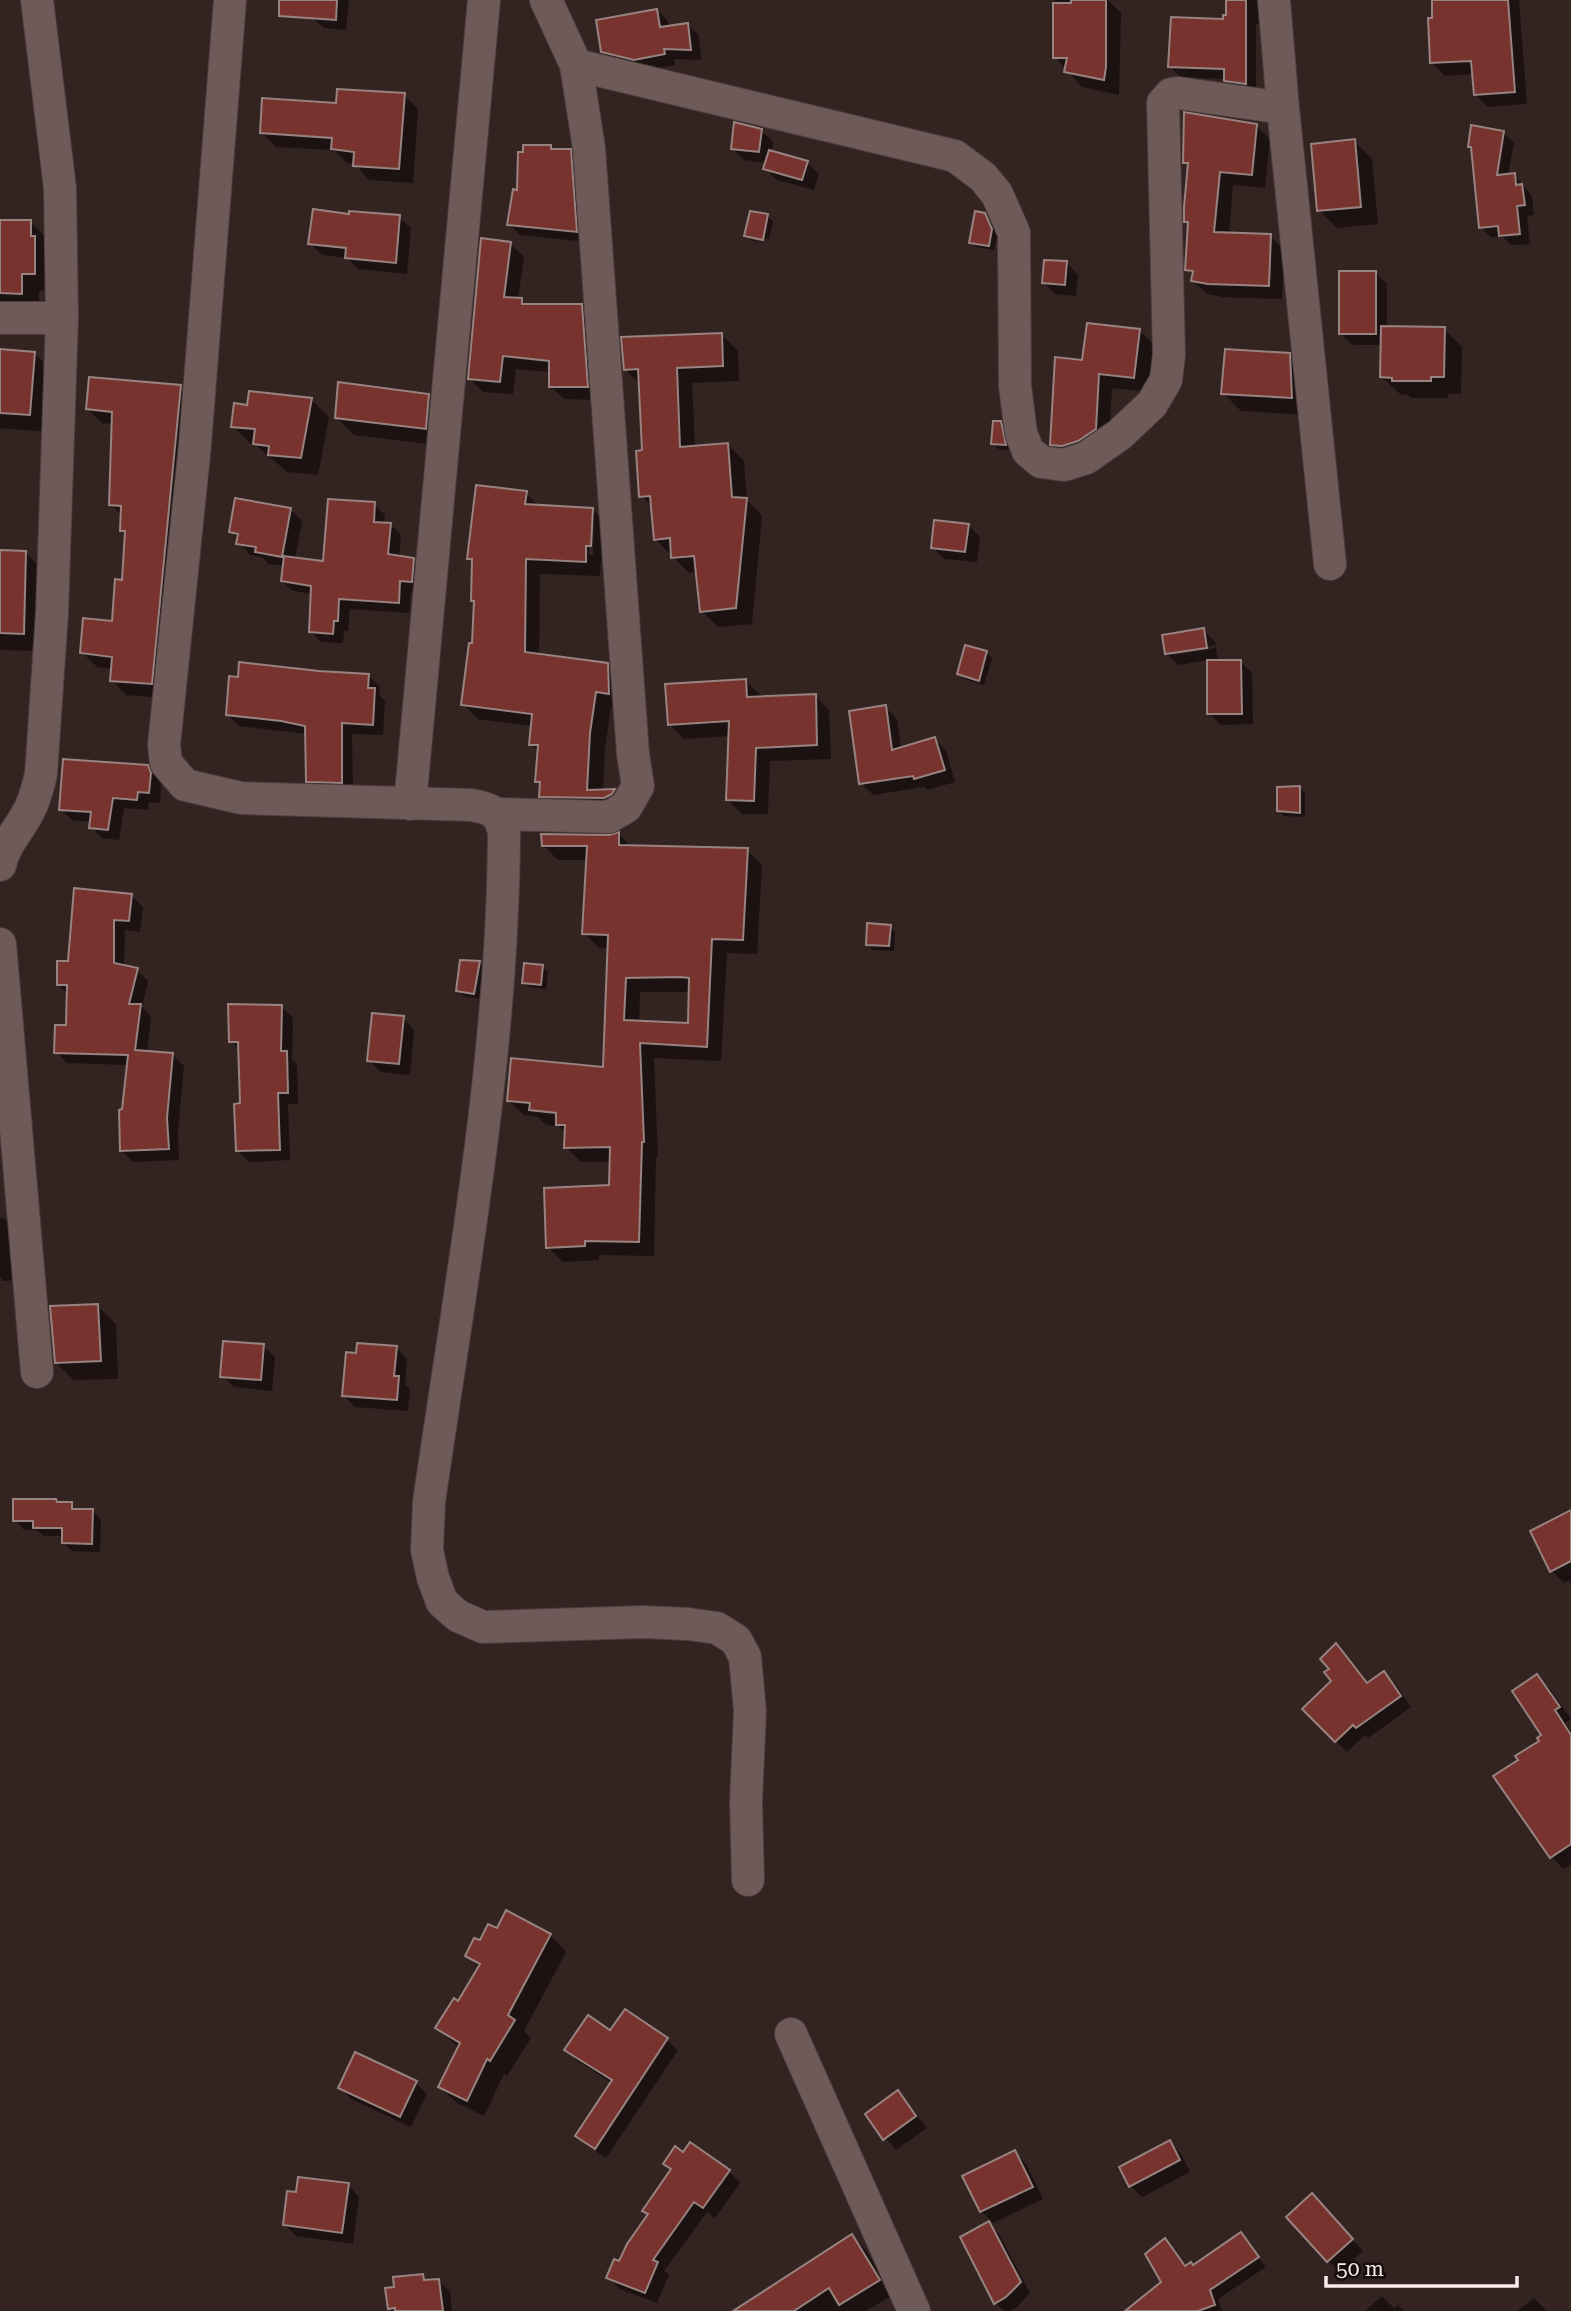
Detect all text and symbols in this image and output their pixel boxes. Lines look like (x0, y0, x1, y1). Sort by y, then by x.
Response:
scale bar (1326, 2244, 1517, 2288)
text: 50 m (1336, 2257, 1384, 2281)

